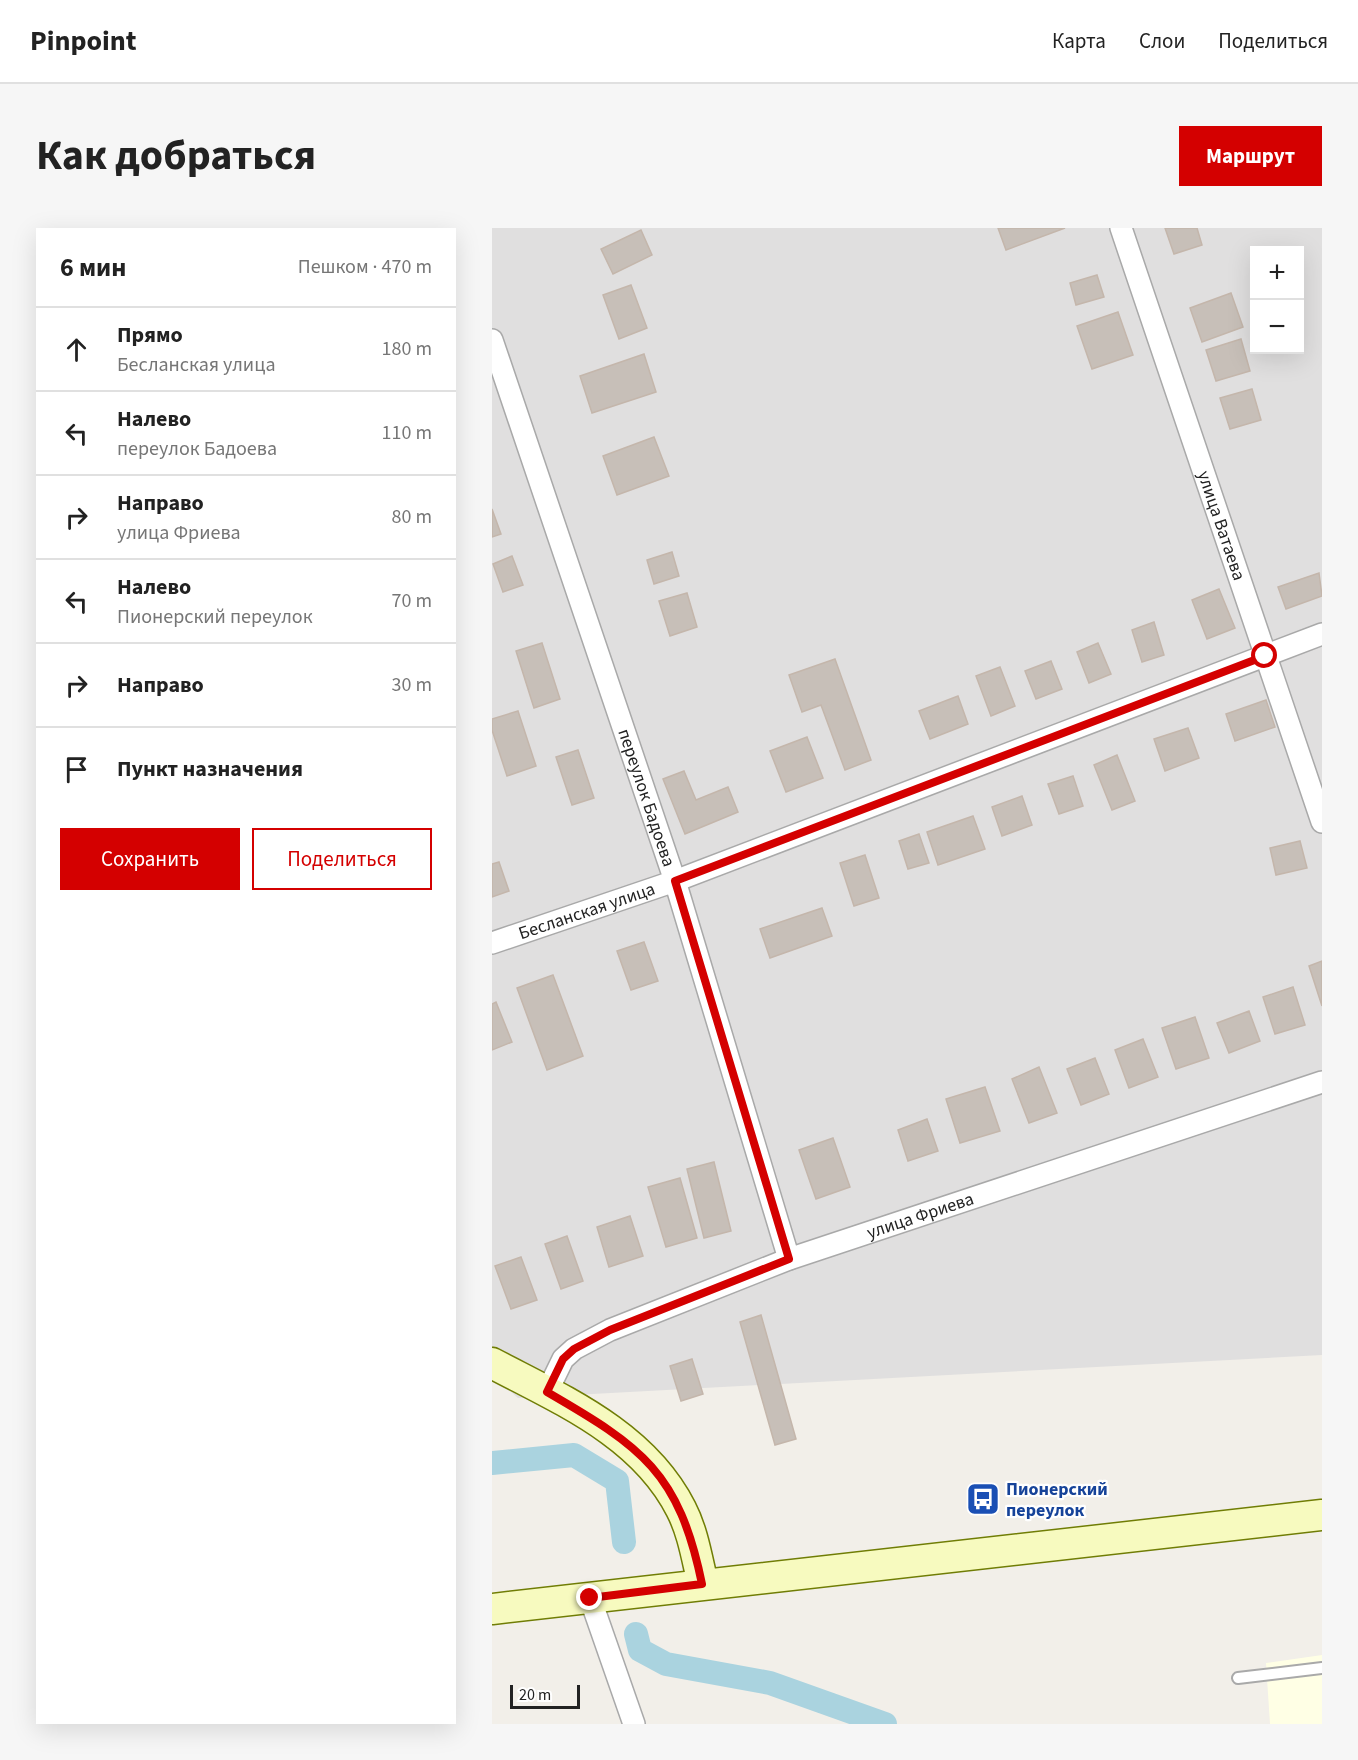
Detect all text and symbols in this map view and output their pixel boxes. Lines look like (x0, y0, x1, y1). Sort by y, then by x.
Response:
text: Pinpoint (30, 21, 137, 61)
text: Карта (1052, 26, 1106, 56)
text: Слои (1139, 26, 1185, 56)
text: Поделиться (1218, 26, 1328, 56)
text: Как добраться (36, 126, 316, 186)
button: Маршрут (1179, 126, 1322, 186)
map controls (1250, 246, 1304, 354)
button: + (1250, 246, 1304, 300)
text: 6 мин (60, 249, 126, 286)
text: Пешком · 470 m (298, 253, 432, 281)
button: − (1250, 300, 1304, 354)
text: Прямо (117, 319, 183, 351)
icon: ahead (60, 333, 93, 366)
text: 180 m (382, 335, 432, 363)
text: Бесланская улица (117, 351, 275, 379)
text: Налево (117, 403, 191, 435)
icon: left (60, 417, 93, 450)
text: 110 m (382, 419, 432, 447)
text: переулок Бадоева (117, 435, 277, 463)
street label: улица Ватаева (1191, 467, 1252, 584)
text: Направо (117, 487, 204, 519)
icon: right (60, 501, 93, 534)
text: 80 m (392, 503, 432, 531)
text: улица Фриева (117, 519, 241, 547)
text: Налево (117, 571, 191, 603)
icon: left (60, 585, 93, 618)
text: 70 m (392, 587, 432, 615)
text: Пионерский переулок (117, 603, 313, 631)
route start (1251, 642, 1277, 668)
icon: right (60, 669, 93, 702)
text: Направо (117, 669, 204, 701)
text: 30 m (392, 671, 432, 699)
street label: переулок Бадоева (612, 725, 682, 870)
icon: arrive (60, 753, 93, 786)
text: Пункт назначения (117, 753, 303, 785)
button: Сохранить (60, 828, 240, 890)
button: Поделиться (252, 828, 432, 890)
street label: Бесланская улица (515, 876, 658, 946)
street label: улица Фриева (863, 1186, 977, 1245)
place label: Пионерский переулок (1006, 1477, 1108, 1523)
bus stop icon: Пионерский переулок (965, 1481, 1001, 1517)
route end (576, 1584, 602, 1610)
scale bar (510, 1682, 580, 1710)
text: 20 m (519, 1684, 551, 1706)

